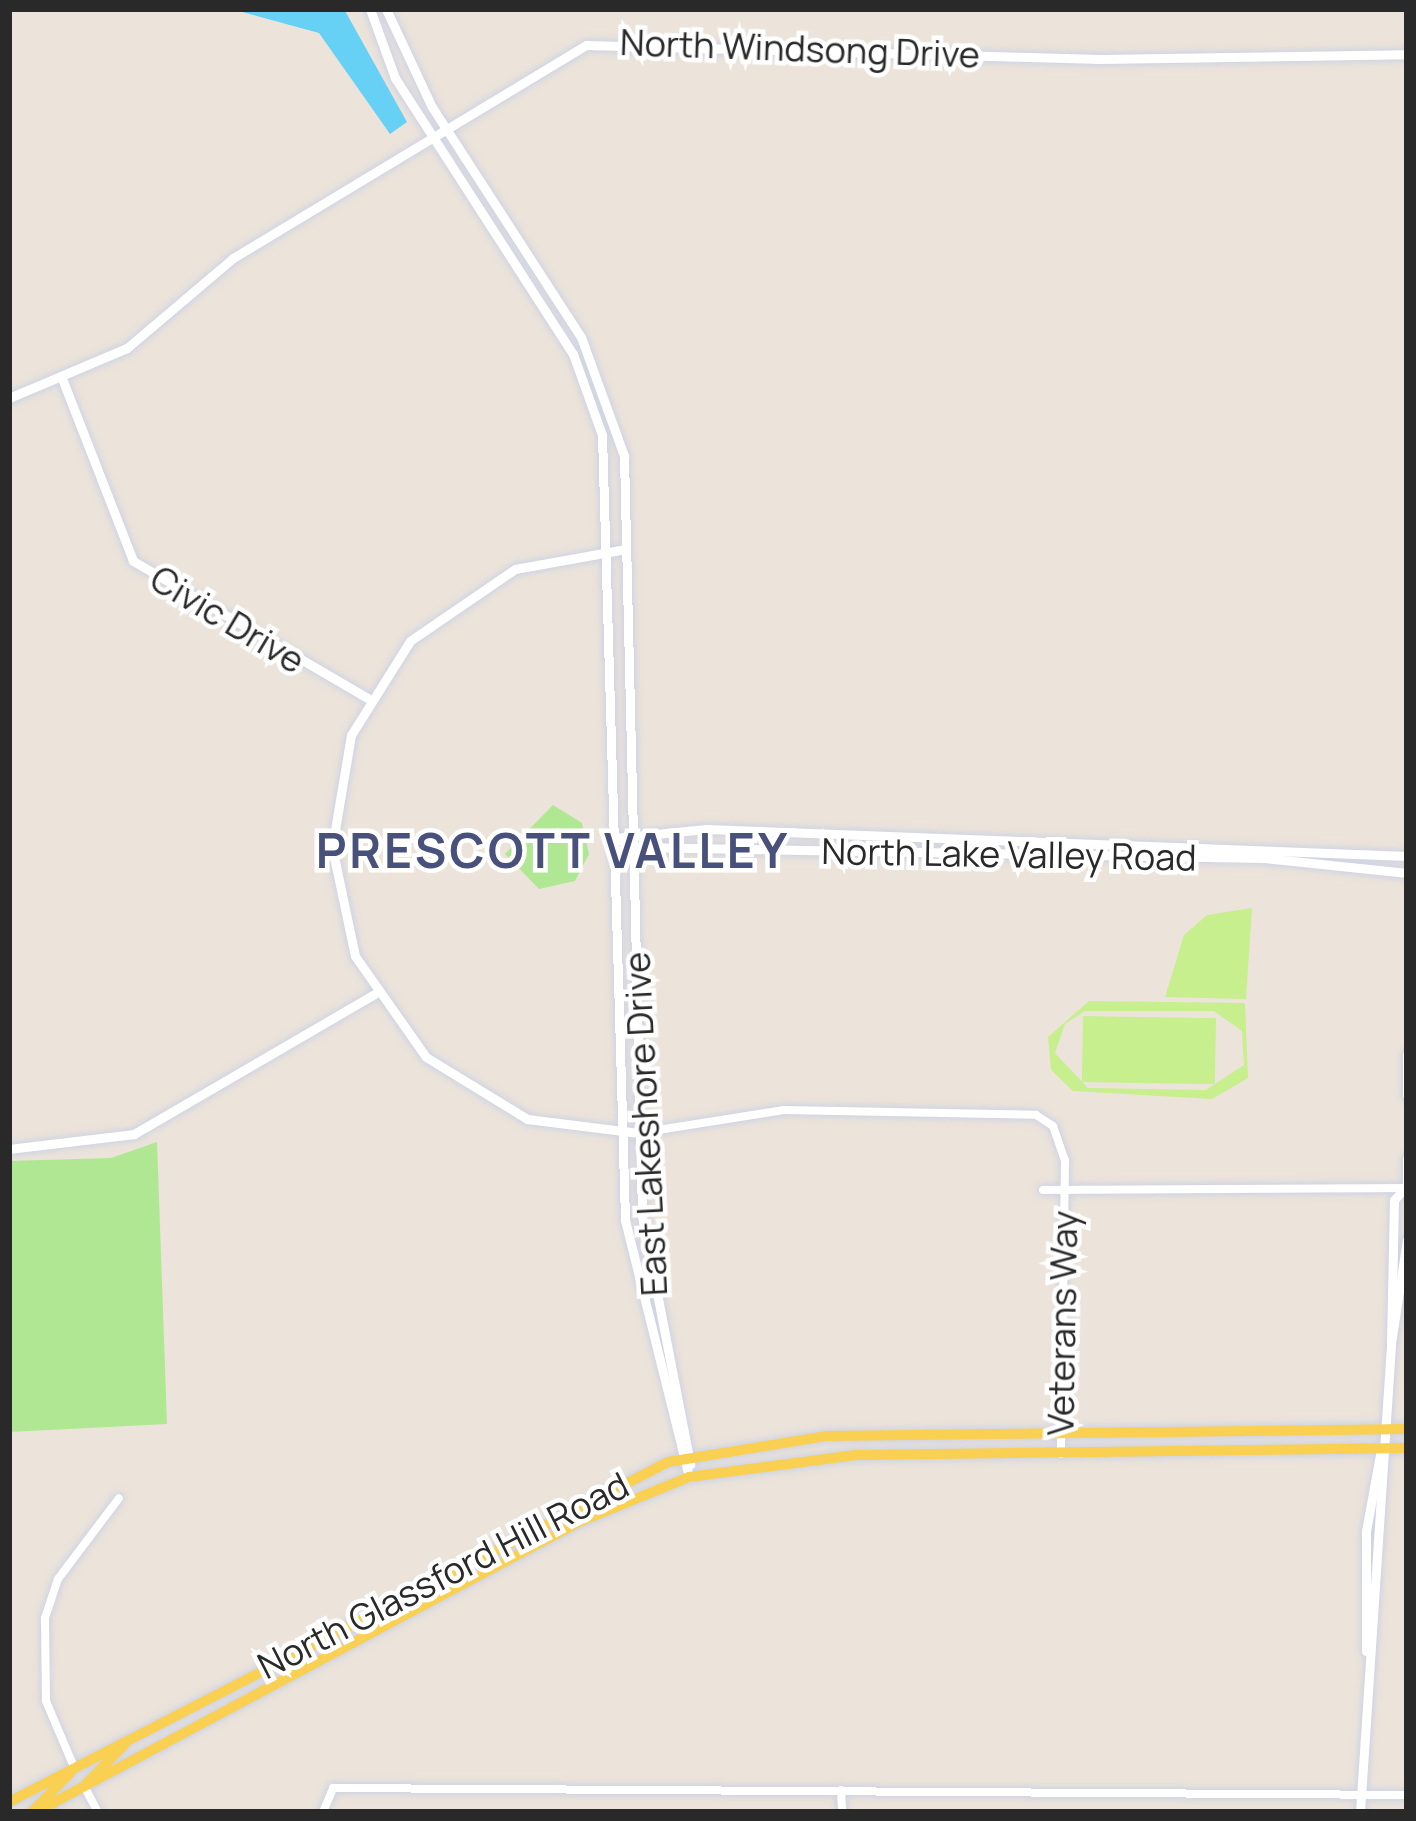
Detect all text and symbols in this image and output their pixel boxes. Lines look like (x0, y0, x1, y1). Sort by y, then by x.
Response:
street label: North Windsong Drive (619, 20, 981, 76)
street label: Civic Drive (143, 556, 313, 682)
district label: PRESCOTT VALLEY (315, 821, 791, 879)
street label: North Lake Valley Road (821, 829, 1197, 879)
street label: East Lakeshore Drive (614, 951, 676, 1297)
street label: Veterans Way (1038, 1210, 1086, 1436)
street label: North Glassford Hill Road (250, 1463, 636, 1687)

